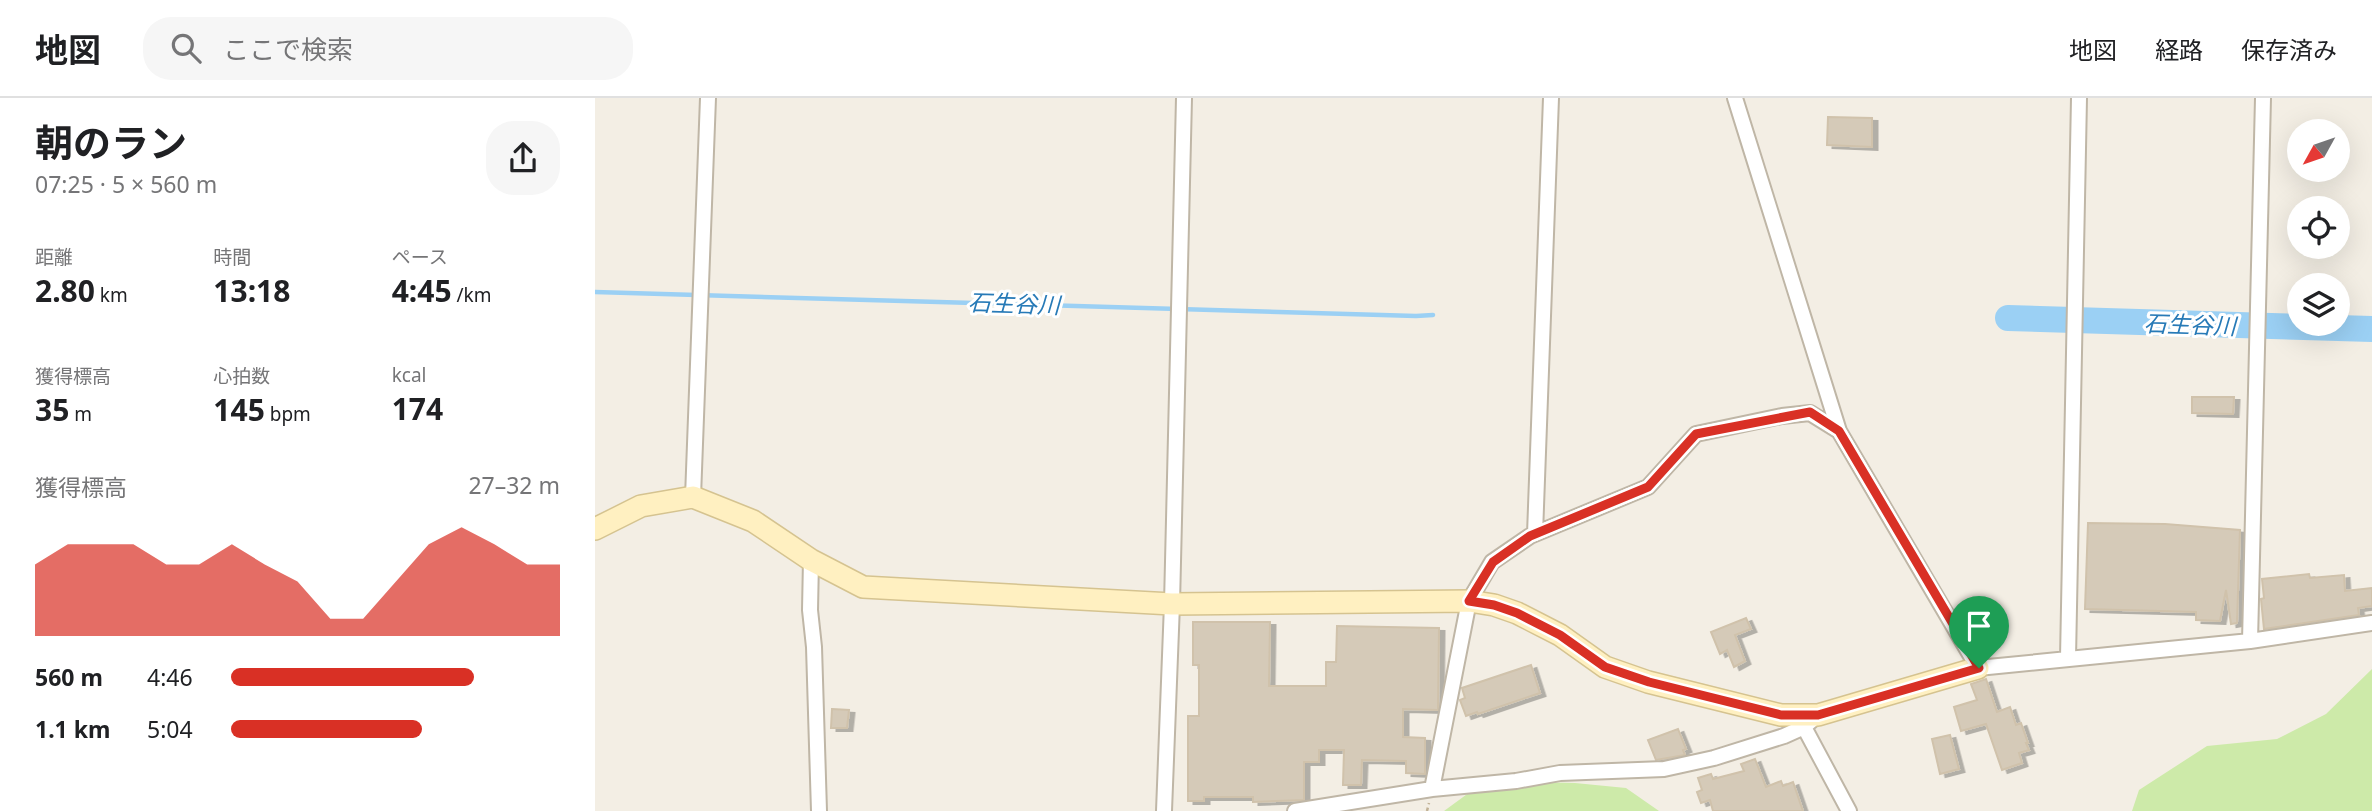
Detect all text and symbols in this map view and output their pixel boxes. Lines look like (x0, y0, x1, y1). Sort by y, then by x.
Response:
search box (143, 17, 633, 80)
text: 地図 (35, 27, 101, 72)
icon: search (167, 29, 205, 67)
text: ここで検索 (223, 31, 353, 67)
text: 地図 (2069, 33, 2117, 66)
text: 経路 (2155, 33, 2203, 66)
text: 保存済み (2241, 33, 2337, 66)
text: 朝のラン (35, 116, 187, 168)
north arrow (2287, 119, 2350, 182)
map controls (2287, 119, 2350, 336)
button: share (486, 121, 560, 195)
text: 07:25 · 5 × 560 m (35, 168, 217, 200)
button: locate (2287, 196, 2350, 259)
text: 距離 (35, 244, 73, 270)
text: 時間 (213, 244, 251, 270)
text: ペース (392, 244, 448, 270)
text: 2.80 (35, 270, 95, 311)
text: 13:18 (213, 270, 290, 311)
text: 4:45 (392, 270, 452, 311)
button: layers (2287, 273, 2350, 336)
text: km (95, 282, 128, 308)
text: /km (452, 282, 492, 308)
water label: 石生谷川 (967, 285, 1064, 321)
water label: 石生谷川 (2143, 306, 2240, 342)
text: kcal (392, 362, 426, 388)
text: 獲得標高 (35, 363, 111, 389)
text: 心拍数 (213, 363, 270, 389)
text: 174 (392, 388, 443, 429)
text: 35 (35, 389, 69, 430)
text: 145 (213, 389, 265, 430)
text: m (69, 401, 92, 427)
text: bpm (265, 401, 311, 427)
text: 27–32 m (468, 469, 560, 501)
text: 獲得標高 (35, 471, 127, 503)
pin (1949, 596, 2009, 668)
icon: arrive (1960, 607, 1998, 645)
text: 560 m (35, 661, 103, 693)
text: 4:46 (147, 661, 193, 693)
text: 1.1 km (35, 713, 110, 745)
text: 5:04 (147, 713, 193, 745)

